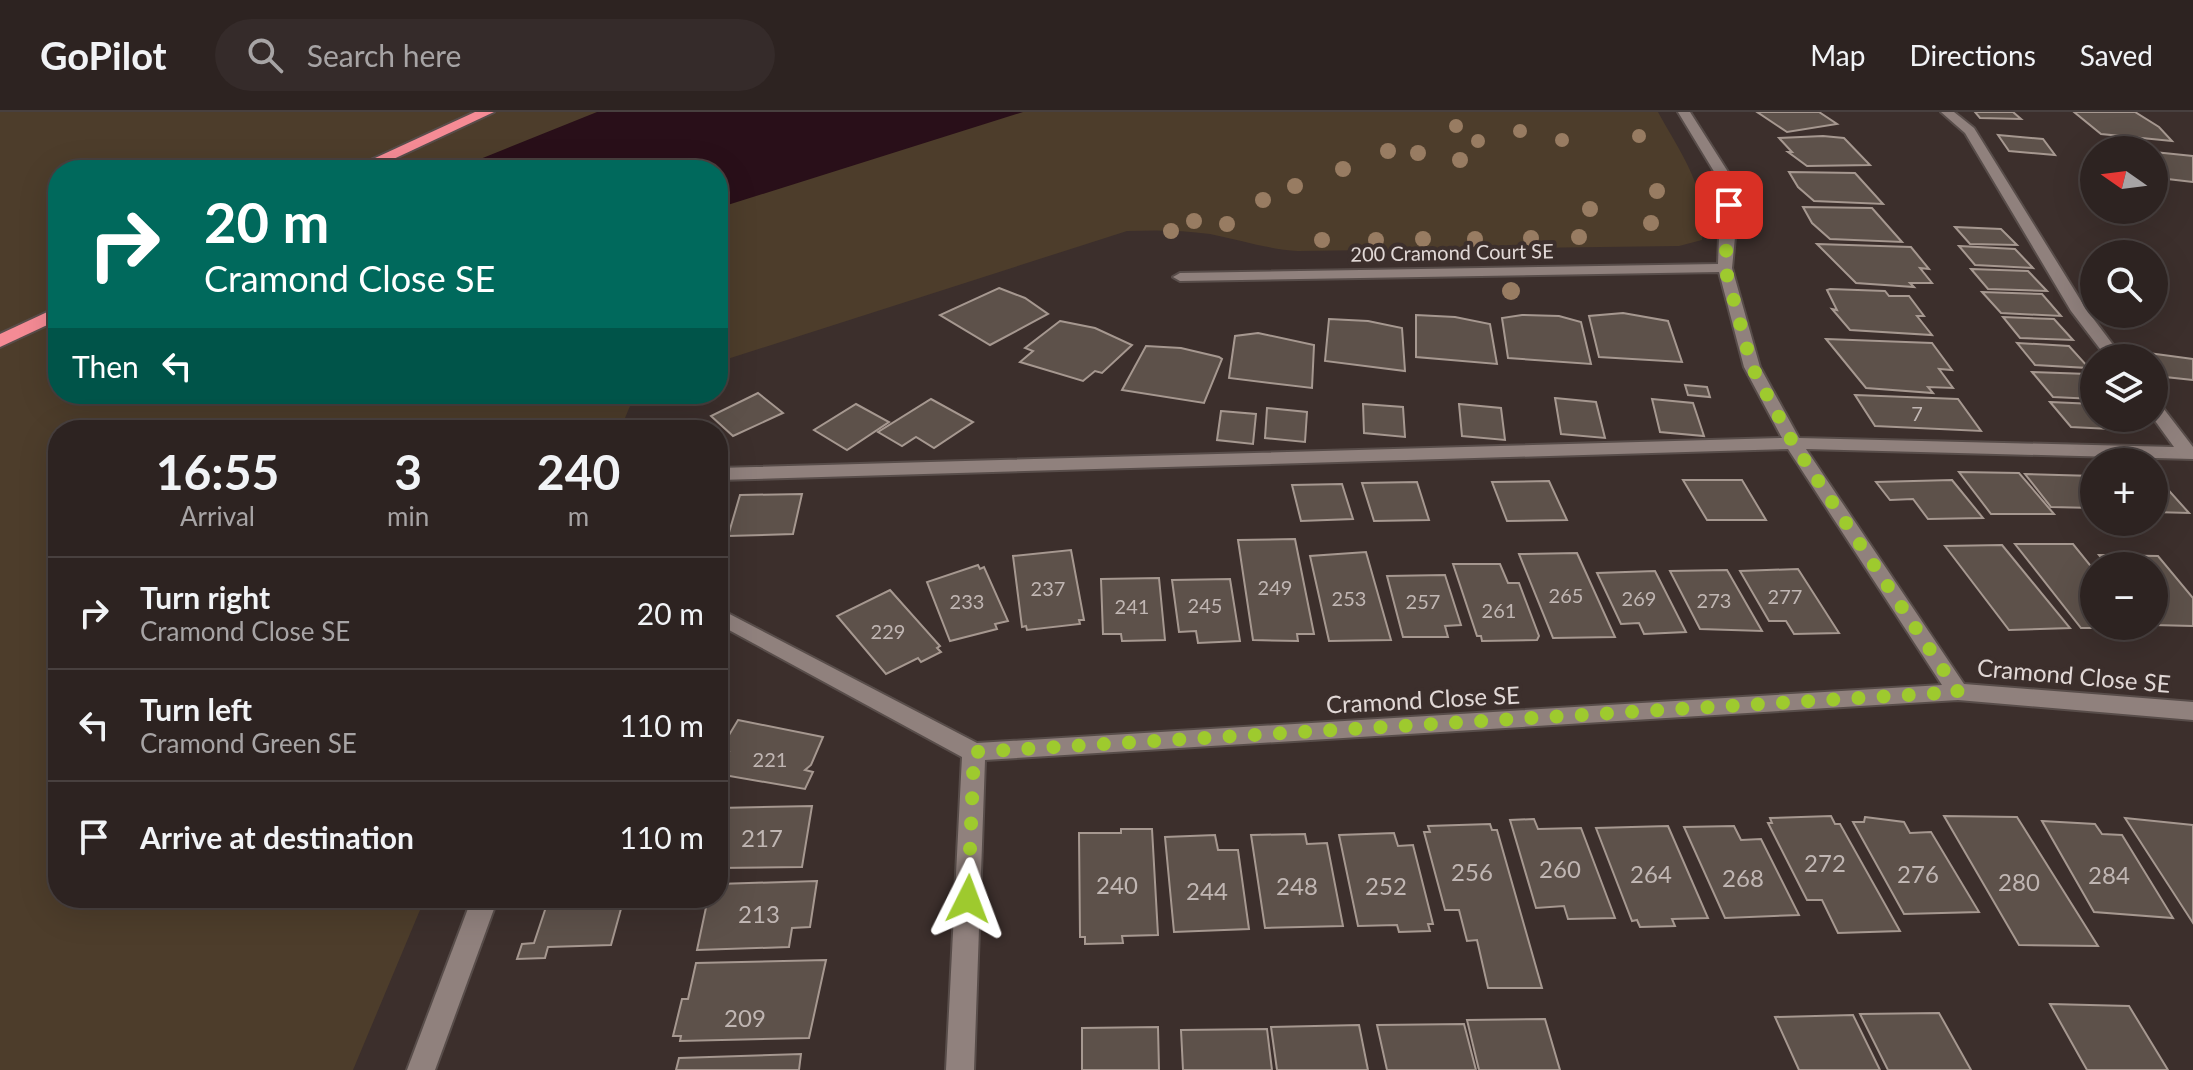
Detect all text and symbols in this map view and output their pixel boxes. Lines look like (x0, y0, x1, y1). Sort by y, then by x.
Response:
search box (215, 19, 775, 91)
text: GoPilot (40, 32, 167, 78)
icon: search (243, 33, 287, 77)
text: Search here (307, 37, 461, 73)
text: Map (1810, 38, 1865, 72)
text: Directions (1909, 38, 2036, 72)
text: Saved (2080, 38, 2153, 72)
north arrow (2080, 136, 2168, 224)
map controls (2080, 136, 2168, 640)
pin (1695, 171, 1763, 239)
icon: arrive (1707, 183, 1751, 227)
text: 20 m (204, 188, 329, 255)
icon: right (72, 192, 176, 296)
street label: 200 Cramond Court SE (1350, 238, 1554, 266)
button: search (2080, 240, 2168, 328)
text: Cramond Close SE (204, 256, 495, 300)
icon: left (155, 344, 199, 388)
button: layers (2080, 344, 2168, 432)
text: Then (72, 348, 139, 384)
house number: 7 (1911, 401, 1923, 425)
text: 16:55 (156, 443, 279, 500)
text: 3 (394, 443, 422, 500)
text: 240 (537, 443, 620, 500)
button: + (2080, 448, 2168, 536)
text: Arrival (180, 500, 255, 532)
text: min (387, 500, 429, 532)
text: m (568, 500, 589, 532)
button: − (2080, 552, 2168, 640)
house number: 249 (1258, 575, 1292, 599)
house number: 237 (1031, 576, 1065, 600)
text: Turn right (140, 579, 270, 615)
house number: 265 (1549, 583, 1583, 607)
house number: 277 (1768, 584, 1802, 608)
house number: 253 (1332, 586, 1366, 610)
house number: 269 (1622, 586, 1656, 610)
house number: 273 (1697, 588, 1731, 612)
house number: 233 (950, 589, 984, 613)
house number: 257 (1406, 589, 1440, 613)
icon: right (72, 591, 116, 635)
house number: 245 (1188, 593, 1222, 617)
house number: 241 (1115, 594, 1149, 618)
text: 20 m (637, 595, 704, 631)
house number: 261 (1482, 598, 1516, 622)
text: Cramond Close SE (140, 615, 350, 647)
house number: 229 (871, 619, 905, 643)
street label: Cramond Close SE (1976, 652, 2172, 698)
street label: Cramond Close SE (1325, 679, 1521, 719)
text: Turn left (140, 691, 252, 727)
icon: left (72, 703, 116, 747)
text: 110 m (619, 707, 704, 743)
text: Cramond Green SE (140, 727, 357, 759)
house number: 221 (753, 747, 787, 771)
icon: arrive (72, 815, 116, 859)
text: Arrive at destination (140, 819, 414, 855)
text: 110 m (619, 819, 704, 855)
house number: 217 (741, 823, 783, 852)
house number: 272 (1804, 848, 1846, 877)
house number: 260 (1539, 854, 1581, 883)
position arrow (926, 857, 1010, 941)
house number: 256 (1451, 857, 1493, 886)
house number: 264 (1630, 859, 1672, 888)
house number: 276 (1897, 859, 1939, 888)
house number: 284 (2088, 860, 2130, 889)
house number: 268 (1722, 863, 1764, 892)
house number: 280 (1998, 867, 2040, 896)
house number: 240 (1096, 870, 1138, 899)
house number: 248 (1276, 871, 1318, 900)
house number: 252 (1365, 871, 1407, 900)
house number: 244 (1186, 876, 1228, 905)
house number: 213 (738, 899, 780, 928)
house number: 209 (724, 1003, 766, 1032)

